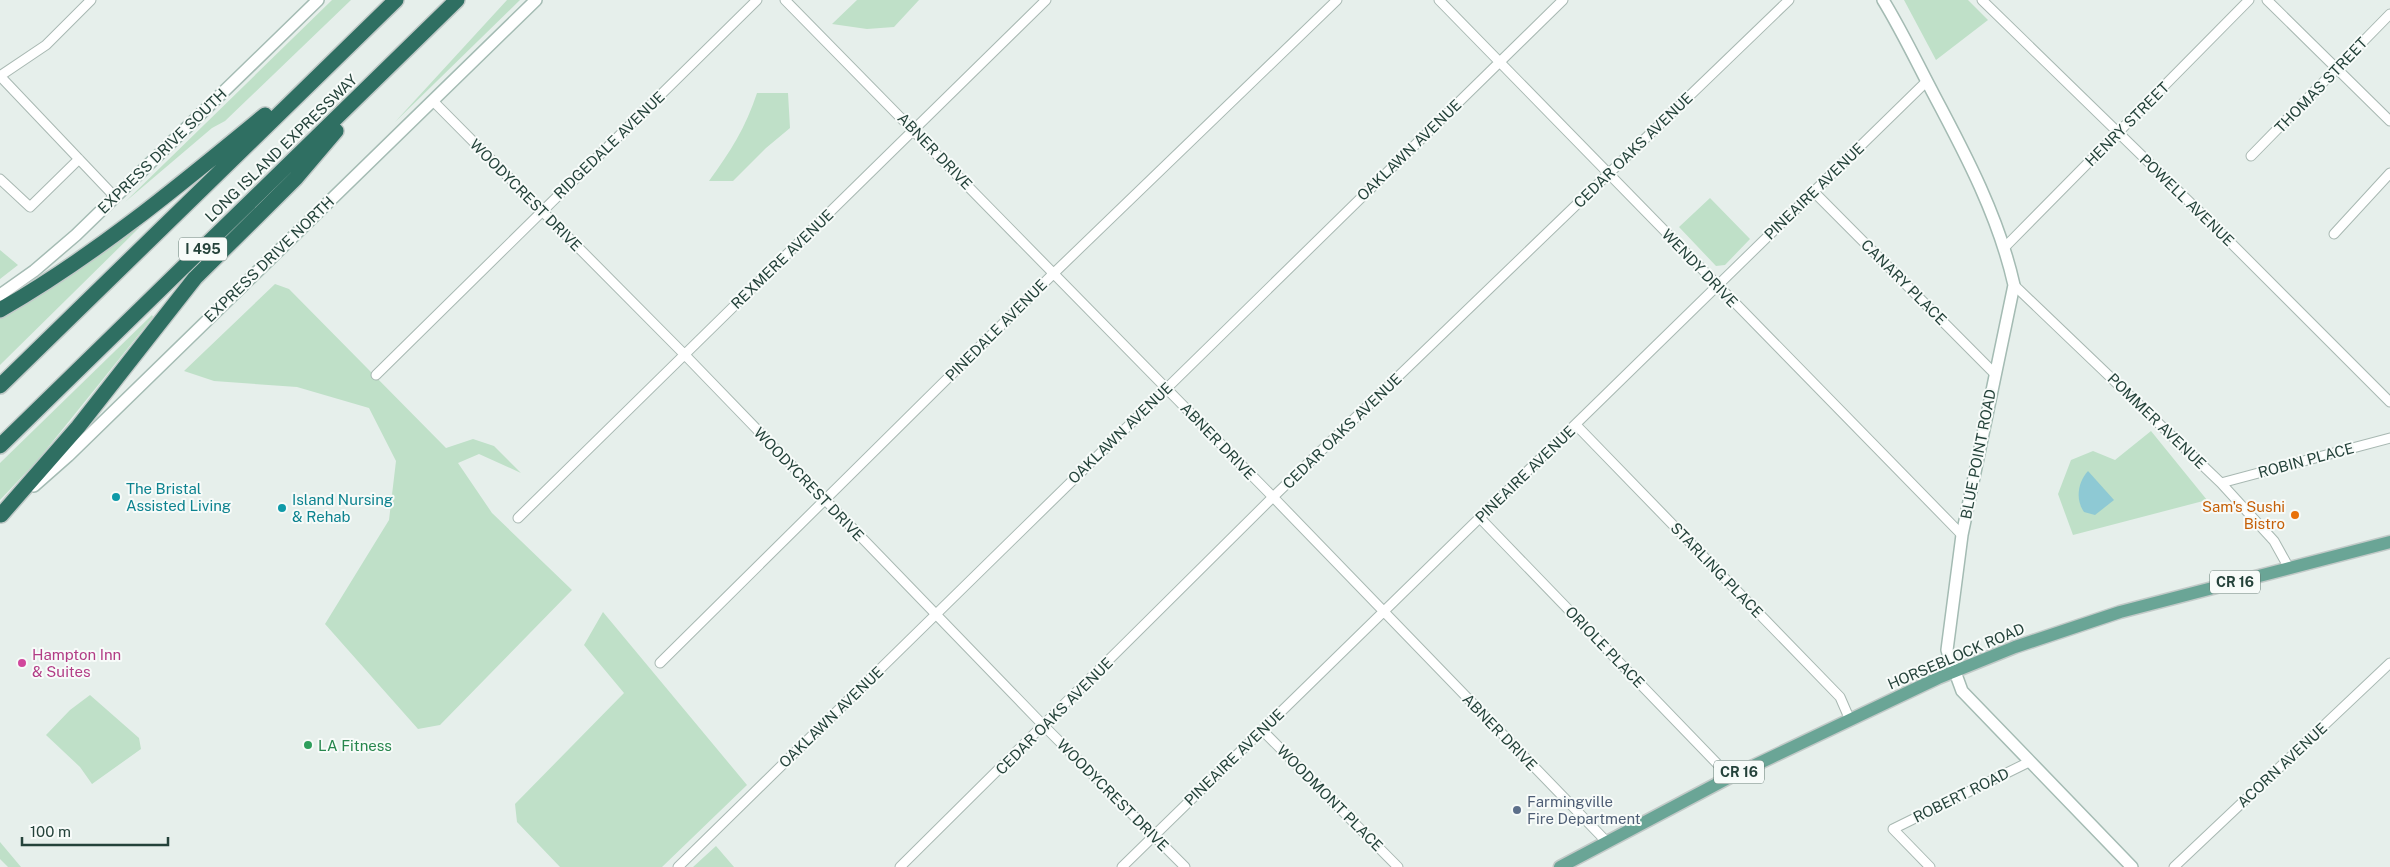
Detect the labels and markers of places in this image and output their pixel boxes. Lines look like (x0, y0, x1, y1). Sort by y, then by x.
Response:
place label: The Bristal Assisted Living (126, 480, 231, 514)
marker: The Bristal Assisted Living (110, 491, 122, 503)
place label: Island Nursing & Rehab (292, 491, 393, 525)
place label: Sam's Sushi Bistro (2202, 498, 2285, 532)
marker: Island Nursing & Rehab (276, 502, 288, 514)
marker: Sam's Sushi Bistro (2289, 509, 2301, 521)
place label: Hampton Inn & Suites (32, 646, 121, 680)
marker: Hampton Inn & Suites (16, 657, 28, 669)
place label: LA Fitness (318, 737, 392, 754)
marker: LA Fitness (302, 739, 314, 751)
place label: Farmingville Fire Department (1527, 793, 1641, 827)
marker: Farmingville Fire Department (1511, 804, 1523, 816)

